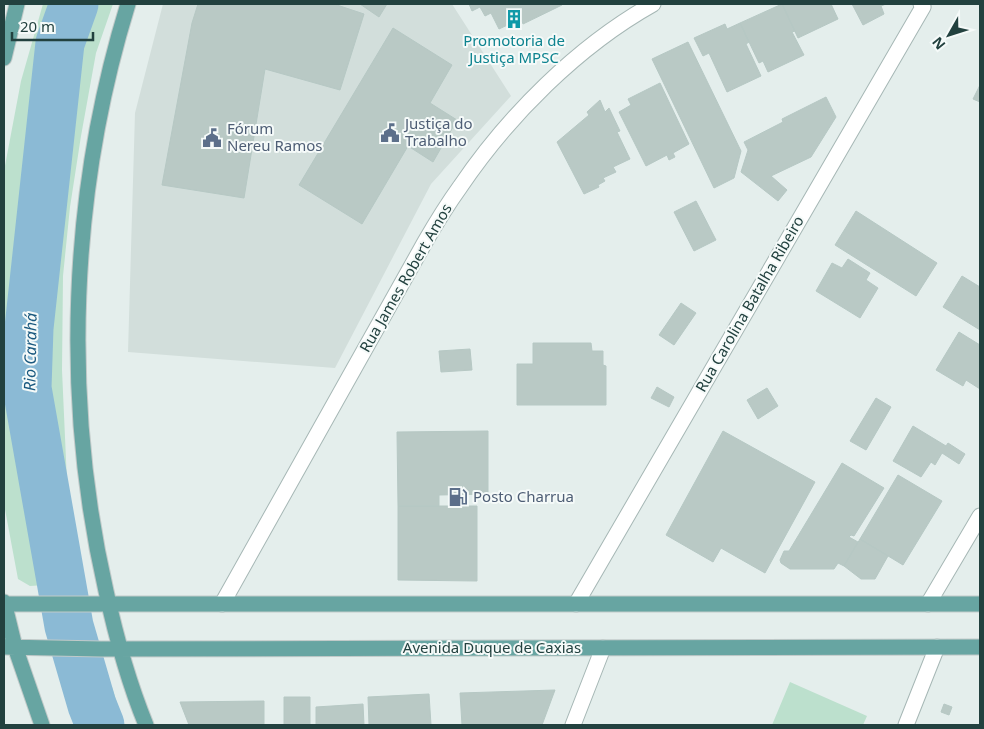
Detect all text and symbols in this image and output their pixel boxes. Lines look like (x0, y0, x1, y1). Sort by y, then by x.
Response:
building icon: Promotoria de Justiça MPSC (503, 8, 525, 30)
scale bar (12, 10, 94, 42)
north arrow (924, 10, 974, 60)
text: 20 m (20, 16, 55, 36)
place label: Promotoria de Justiça MPSC (463, 30, 565, 67)
text: N (928, 33, 949, 54)
place label: Justiça do Trabalho (403, 113, 473, 150)
place label: Fórum Nereu Ramos (227, 118, 322, 155)
public building icon: Justiça do Trabalho (379, 122, 401, 144)
public building icon: Fórum Nereu Ramos (201, 127, 223, 149)
street label: Rua James Robert Amos (354, 200, 456, 355)
street label: Rua Carolina Batalha Ribeiro (690, 212, 808, 395)
water label: Rio Carahá (18, 313, 42, 391)
fuel station icon: Posto Charrua (447, 486, 469, 508)
place label: Posto Charrua (473, 486, 574, 506)
street label: Avenida Duque de Caxias (403, 637, 581, 657)

